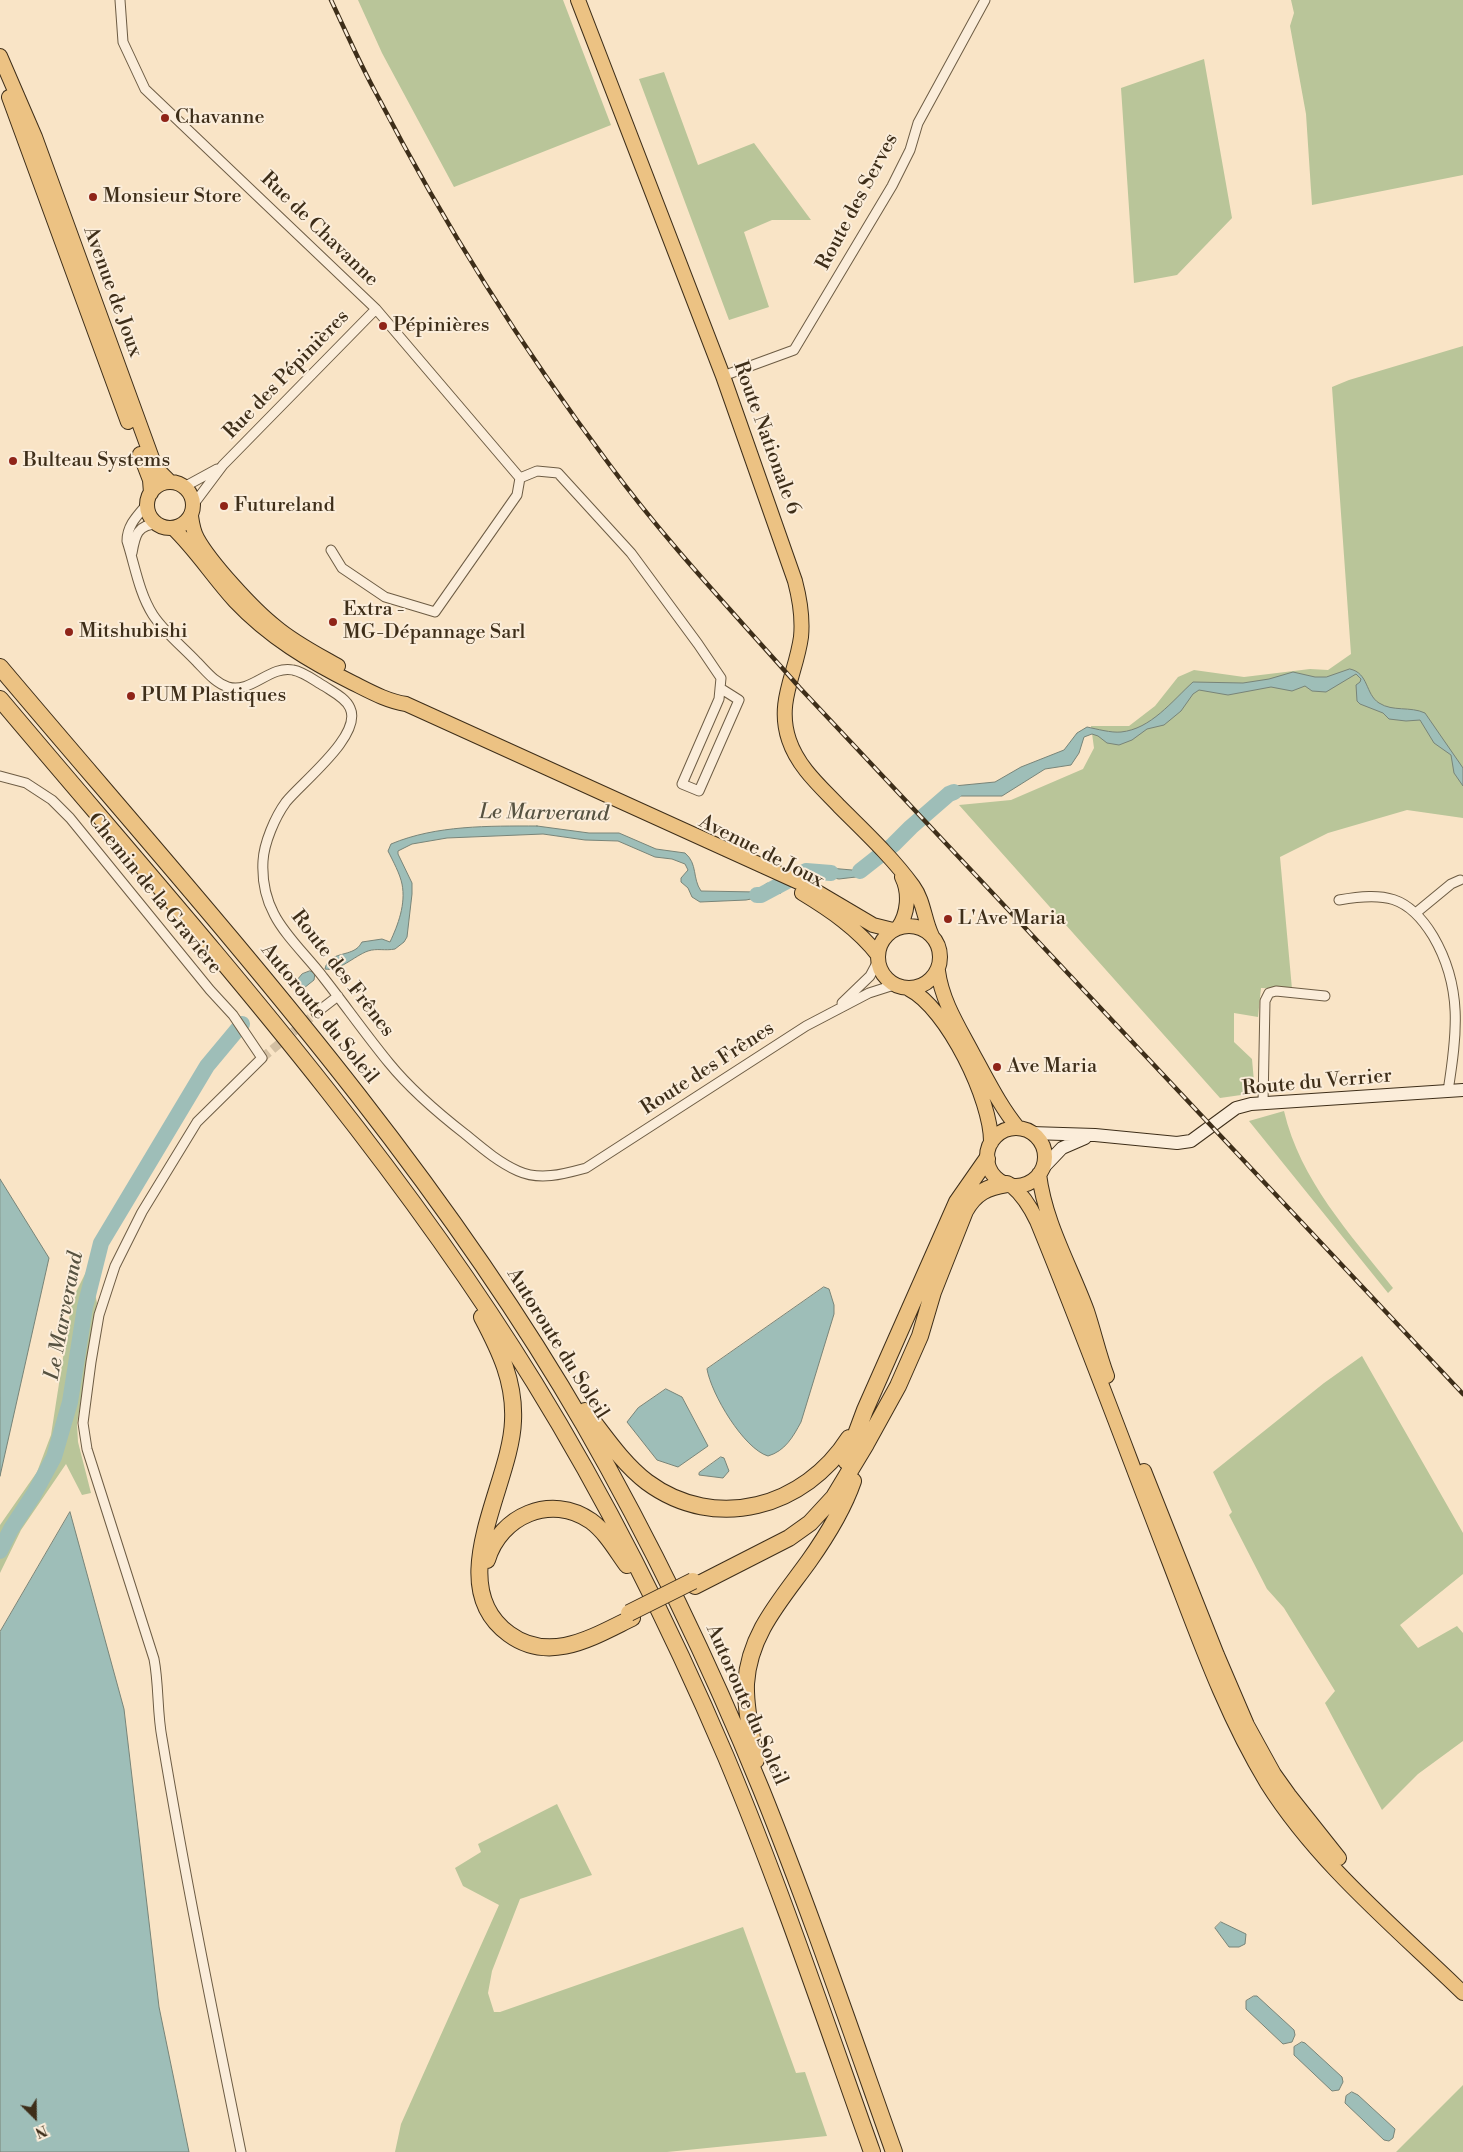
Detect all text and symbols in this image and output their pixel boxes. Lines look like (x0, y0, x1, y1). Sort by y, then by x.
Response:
place label: Chavanne (175, 106, 265, 130)
marker: Chavanne (159, 112, 171, 124)
street label: Route des Serves (812, 130, 904, 274)
street label: Rue de Chavanne (255, 168, 383, 292)
place label: Monsieur Store (103, 185, 242, 209)
marker: Monsieur Store (87, 191, 99, 203)
street label: Avenue de Joux (77, 224, 147, 360)
street label: Rue des Pépinières (219, 305, 355, 445)
place label: Pépinières (393, 314, 490, 338)
marker: Pépinières (377, 320, 389, 332)
street label: Route Nationale 6 (727, 358, 805, 518)
place label: Bulteau Systems (23, 449, 170, 473)
marker: Bulteau Systems (7, 455, 19, 467)
place label: Futureland (234, 494, 335, 518)
marker: Futureland (218, 500, 230, 512)
place label: Extra - MG-Dépannage Sarl (343, 598, 525, 645)
marker: Extra - MG-Dépannage Sarl (327, 616, 339, 628)
place label: Mitshubishi (79, 620, 187, 644)
marker: Mitshubishi (63, 626, 75, 638)
place label: PUM Plastiques (141, 684, 286, 708)
marker: PUM Plastiques (125, 690, 137, 702)
water label: Le Marverand (479, 800, 609, 828)
street label: Chemin de la Gravière (82, 809, 226, 979)
street label: Avenue de Joux (695, 810, 827, 894)
street label: Route des Frênes (285, 906, 399, 1042)
place label: L'Ave Maria (958, 907, 1066, 931)
marker: L'Ave Maria (942, 913, 954, 925)
street label: Autoroute du Soleil (255, 939, 383, 1089)
street label: Route des Frênes (637, 1017, 779, 1121)
place label: Ave Maria (1007, 1055, 1097, 1079)
marker: Ave Maria (991, 1061, 1003, 1073)
street label: Route du Verrier (1241, 1064, 1393, 1102)
water label: Le Marverand (40, 1250, 90, 1382)
street label: Autoroute du Soleil (501, 1264, 613, 1424)
street label: Autoroute du Soleil (700, 1621, 792, 1789)
north arrow (10, 2092, 60, 2142)
text: N (32, 2120, 49, 2141)

